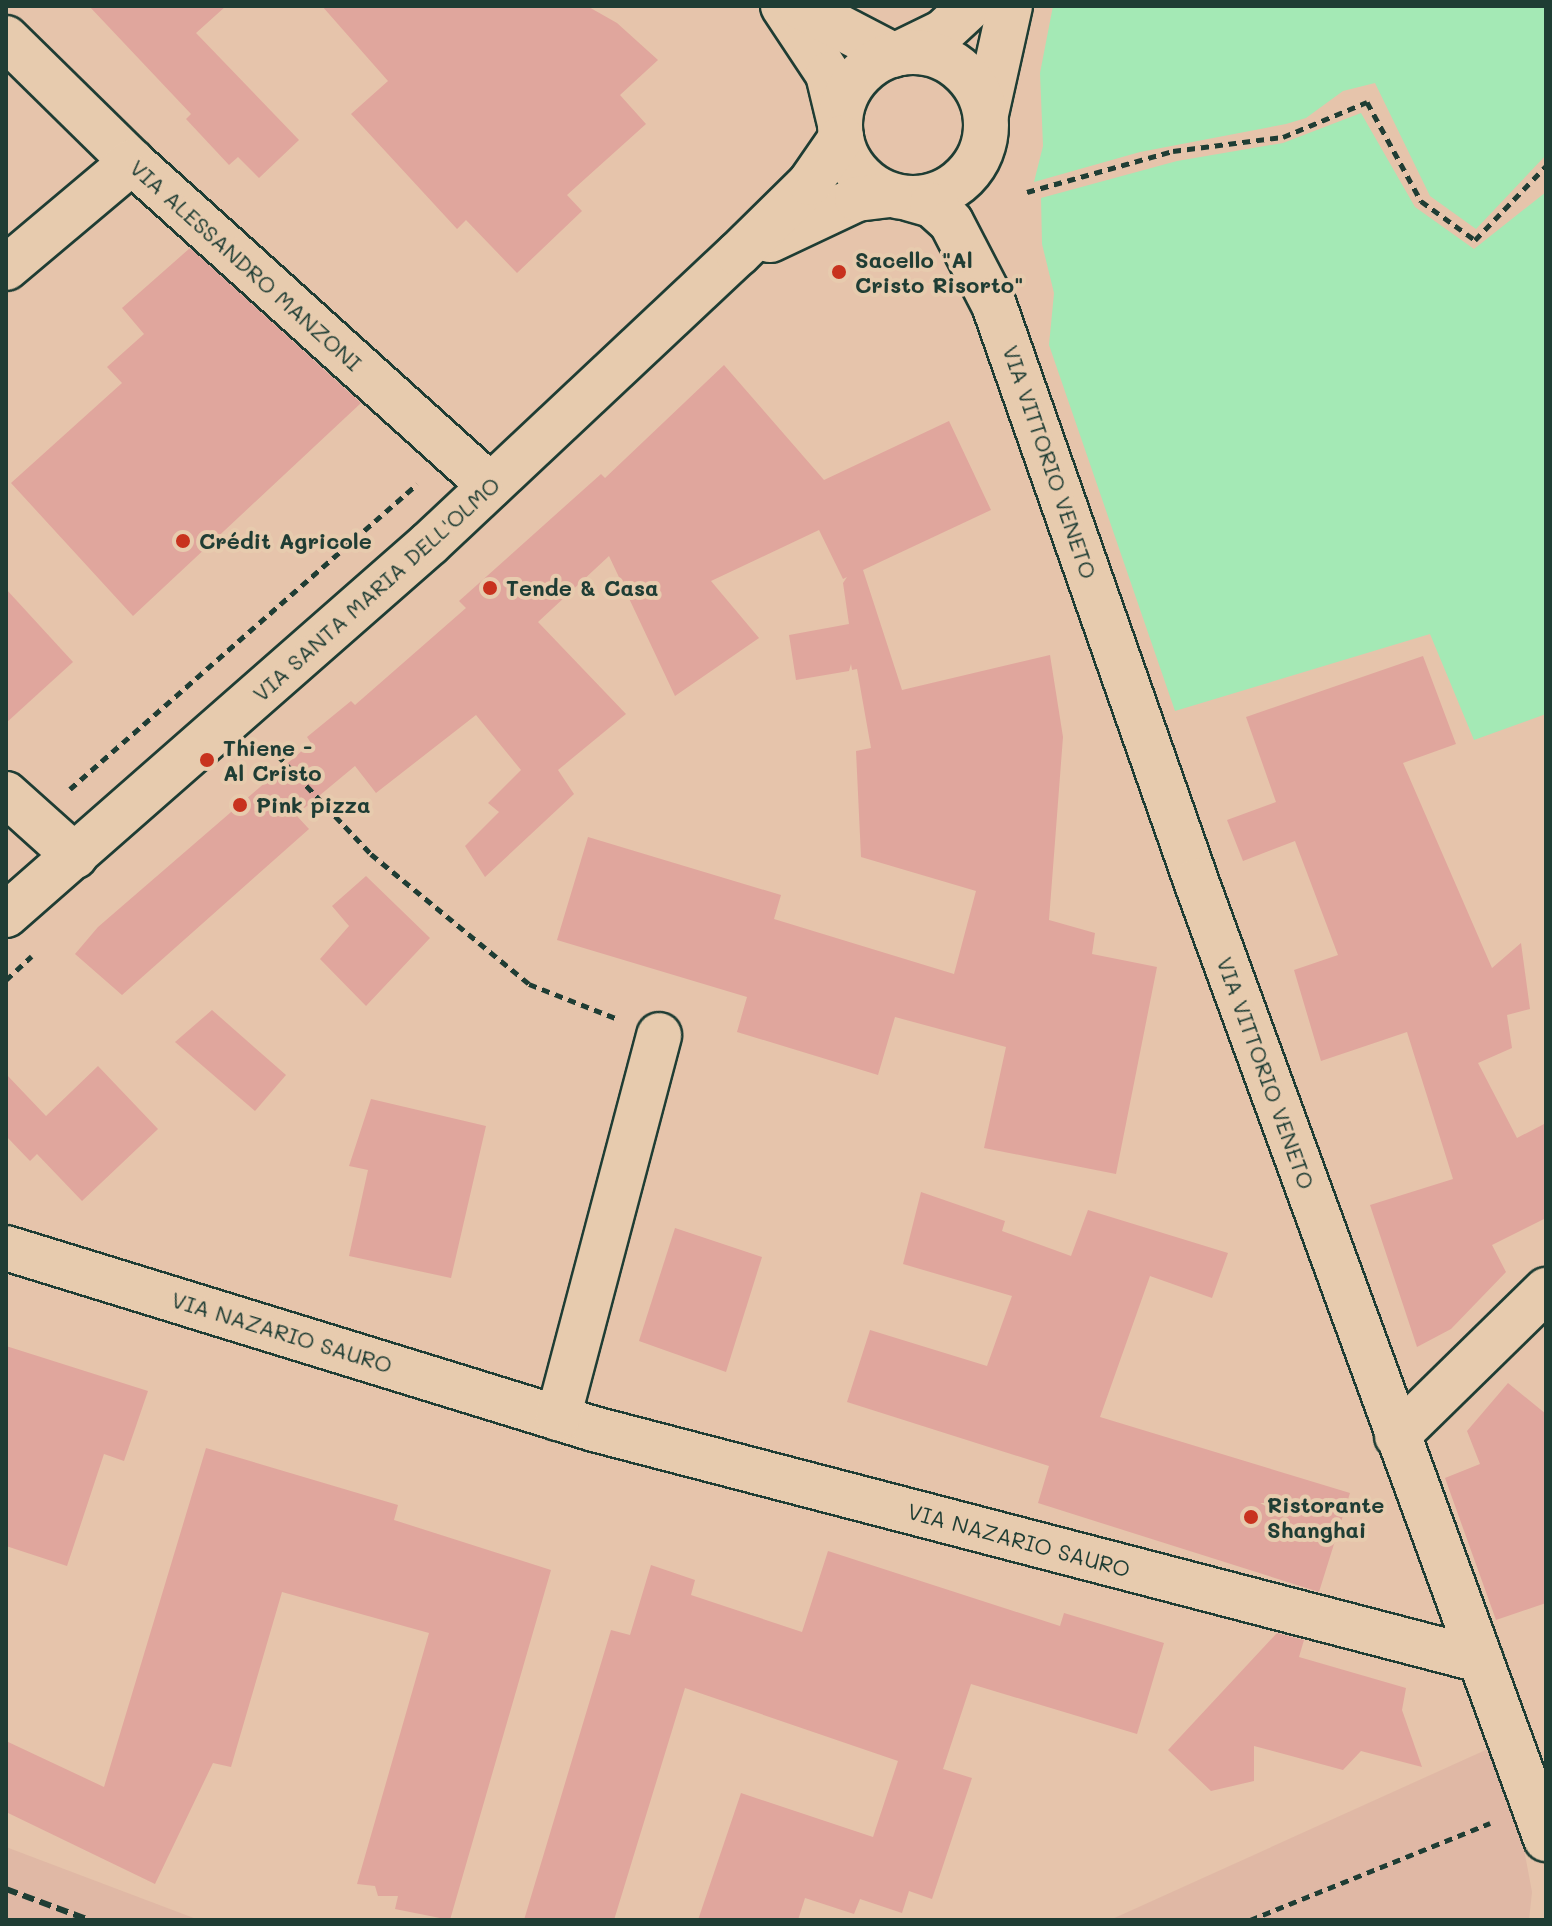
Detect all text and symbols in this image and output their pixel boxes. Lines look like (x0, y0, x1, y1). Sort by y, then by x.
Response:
street label: VIA ALESSANDRO MANZONI (125, 154, 367, 376)
place label: Sacello "Al Cristo Risorto" (855, 246, 1024, 298)
marker: Sacello "Al Cristo Risorto" (830, 263, 848, 281)
street label: VIA VITTORIO VENETO (998, 342, 1102, 582)
street label: VIA SANTA MARIA DELL'OLMO (247, 471, 505, 707)
place label: Crédit Agricole (199, 528, 372, 554)
marker: Crédit Agricole (174, 532, 192, 550)
place label: Tende & Casa (506, 575, 659, 601)
marker: Tende & Casa (481, 579, 499, 597)
place label: Thiene - Al Cristo (223, 734, 322, 786)
marker: Thiene - Al Cristo (198, 751, 216, 769)
place label: Pink pizza (256, 792, 371, 818)
marker: Pink pizza (231, 796, 249, 814)
street label: VIA VITTORIO VENETO (1212, 953, 1320, 1193)
street label: VIA NAZARIO SAURO (168, 1286, 396, 1378)
place label: Ristorante Shanghai (1267, 1491, 1384, 1542)
street label: VIA NAZARIO SAURO (905, 1498, 1133, 1582)
marker: Ristorante Shanghai (1242, 1508, 1260, 1526)

